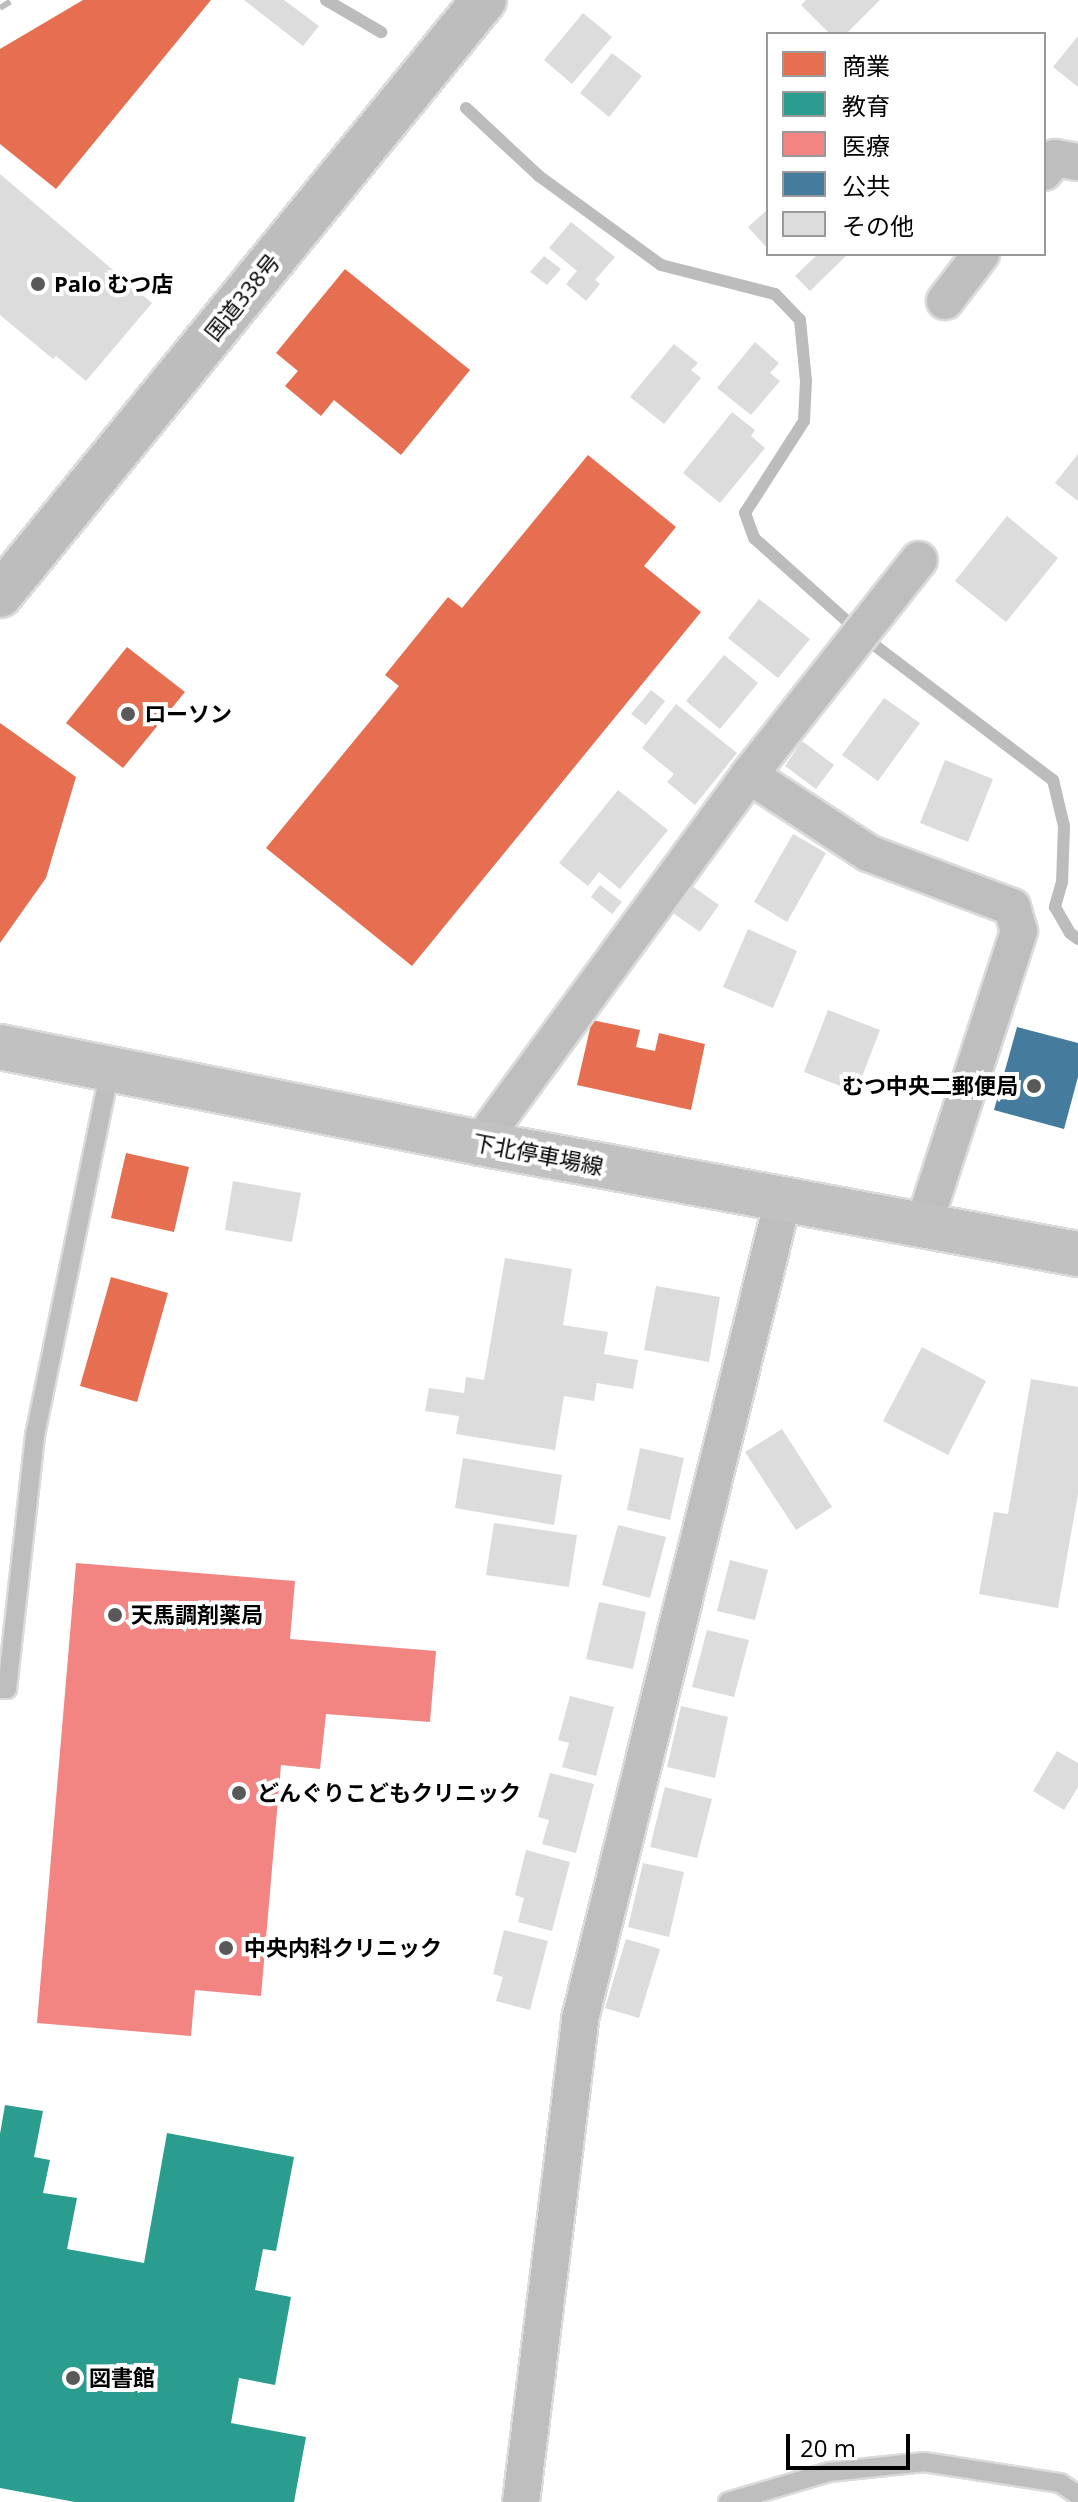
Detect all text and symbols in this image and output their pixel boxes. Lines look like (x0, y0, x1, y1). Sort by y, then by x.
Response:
legend (766, 32, 1046, 256)
text: 商業 (842, 49, 890, 82)
text: 教育 (842, 89, 890, 122)
text: 医療 (842, 129, 890, 162)
text: 公共 (842, 169, 890, 202)
text: その他 (842, 209, 914, 242)
street label: 国道338号 (199, 248, 285, 346)
place label: Palo むつ店 (54, 271, 173, 297)
marker: Palo むつ店 (29, 275, 47, 293)
place label: ローソン (144, 701, 232, 727)
marker: ローソン (119, 705, 137, 723)
place label: むつ中央二郵便局 (842, 1073, 1018, 1099)
marker: むつ中央二郵便局 (1025, 1077, 1043, 1095)
street label: 下北停車場線 (471, 1128, 605, 1180)
place label: 天馬調剤薬局 (131, 1602, 263, 1628)
marker: 天馬調剤薬局 (106, 1606, 124, 1624)
place label: どんぐりこどもクリニック (257, 1780, 521, 1806)
marker: どんぐりこどもクリニック (228, 1782, 250, 1804)
place label: 中央内科クリニック (244, 1935, 442, 1961)
marker: 中央内科クリニック (215, 1937, 237, 1959)
place label: 図書館 (89, 2365, 155, 2391)
marker: 図書館 (64, 2369, 82, 2387)
scale bar (790, 2418, 914, 2468)
text: 20 m (800, 2431, 856, 2464)

